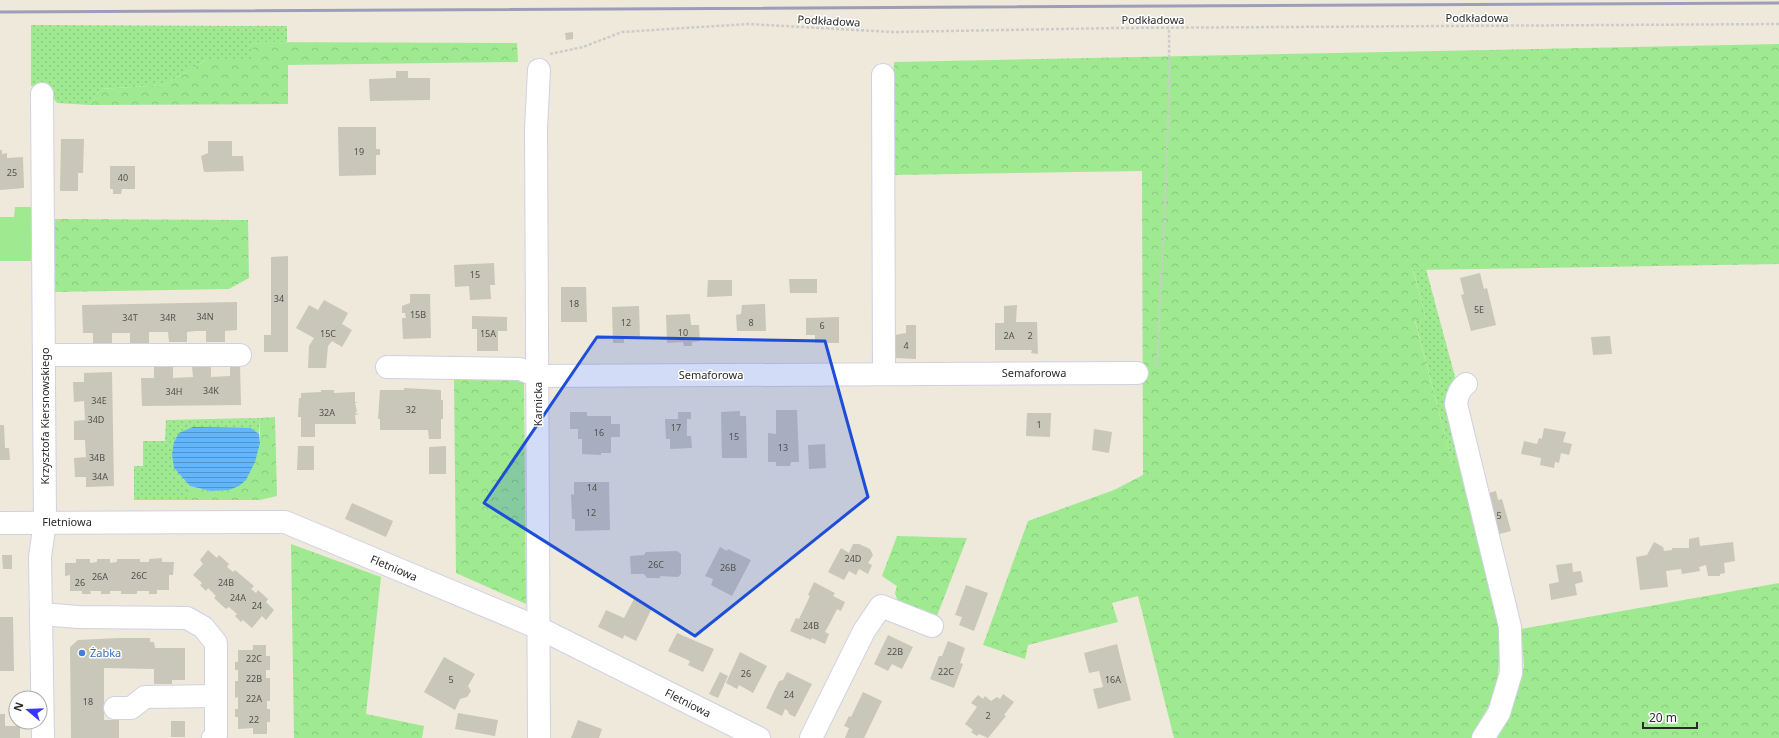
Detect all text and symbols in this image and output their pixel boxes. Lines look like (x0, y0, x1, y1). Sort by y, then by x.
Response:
street label: Podkładowa (1446, 10, 1508, 25)
street label: Podkładowa (797, 11, 861, 30)
street label: Podkładowa (1122, 12, 1184, 27)
house number: 19 (354, 145, 364, 158)
house number: 25 (7, 166, 17, 179)
house number: 40 (118, 171, 128, 184)
house number: 15 (470, 268, 480, 281)
house number: 34 (274, 292, 284, 305)
house number: 18 (569, 297, 579, 310)
house number: 5E (1474, 303, 1484, 316)
house number: 15B (410, 308, 426, 321)
house number: 34N (196, 310, 214, 323)
house number: 34T (122, 311, 138, 324)
house number: 34R (160, 311, 176, 324)
house number: 12 (621, 316, 631, 329)
house number: 8 (748, 316, 754, 329)
house number: 6 (819, 319, 825, 332)
house number: 10 (678, 326, 688, 339)
house number: 15C (320, 327, 336, 340)
house number: 15A (480, 327, 496, 340)
house number: 2A (1004, 329, 1015, 342)
house number: 2 (1027, 329, 1033, 342)
house number: 4 (903, 339, 909, 352)
street label: Krzysztofa Kiersnowskiego (37, 347, 52, 485)
street label: Semaforowa (1002, 365, 1066, 380)
street label: Semaforowa (679, 367, 743, 382)
street label: Karnicka (530, 382, 545, 426)
house number: 34K (203, 384, 219, 397)
house number: 34H (166, 385, 182, 398)
house number: 34E (91, 394, 107, 407)
house number: 32 (406, 403, 416, 416)
house number: 32A (319, 406, 335, 419)
house number: 34D (88, 413, 105, 426)
house number: 1 (1036, 418, 1042, 431)
house number: 17 (671, 421, 681, 434)
house number: 16 (594, 426, 604, 439)
house number: 15 (729, 430, 739, 443)
house number: 13 (778, 441, 788, 454)
house number: 34B (89, 451, 105, 464)
house number: 34A (92, 470, 108, 483)
house number: 14 (587, 481, 597, 494)
house number: 12 (586, 506, 596, 519)
house number: 5 (1496, 509, 1502, 522)
street label: Fletniowa (42, 514, 92, 529)
street label: Fletniowa (368, 551, 420, 584)
house number: 24D (845, 552, 862, 565)
house number: 26C (648, 558, 664, 571)
house number: 26B (720, 561, 736, 574)
house number: 26C (131, 569, 147, 582)
house number: 26A (92, 570, 108, 583)
house number: 26 (75, 576, 85, 589)
house number: 24B (218, 576, 234, 589)
house number: 24A (230, 591, 246, 604)
house number: 24 (252, 599, 262, 612)
house number: 24B (803, 619, 819, 632)
place label: Żabka (90, 645, 121, 660)
house number: 22B (887, 645, 903, 658)
marker: Żabka (77, 648, 87, 658)
house number: 22C (246, 652, 262, 665)
house number: 22C (938, 665, 954, 678)
house number: 26 (741, 667, 751, 680)
house number: 22B (246, 672, 262, 685)
house number: 5 (448, 673, 454, 686)
house number: 16A (1105, 673, 1121, 686)
street label: Fletniowa (663, 685, 714, 721)
house number: 24 (784, 688, 794, 701)
north arrow (8, 690, 48, 730)
house number: 22A (246, 692, 262, 705)
house number: 18 (83, 695, 93, 708)
text: N (10, 700, 27, 713)
scale bar (1643, 704, 1697, 730)
house number: 2 (985, 709, 991, 722)
text: 20 m (1649, 709, 1677, 726)
house number: 22 (249, 713, 259, 726)

